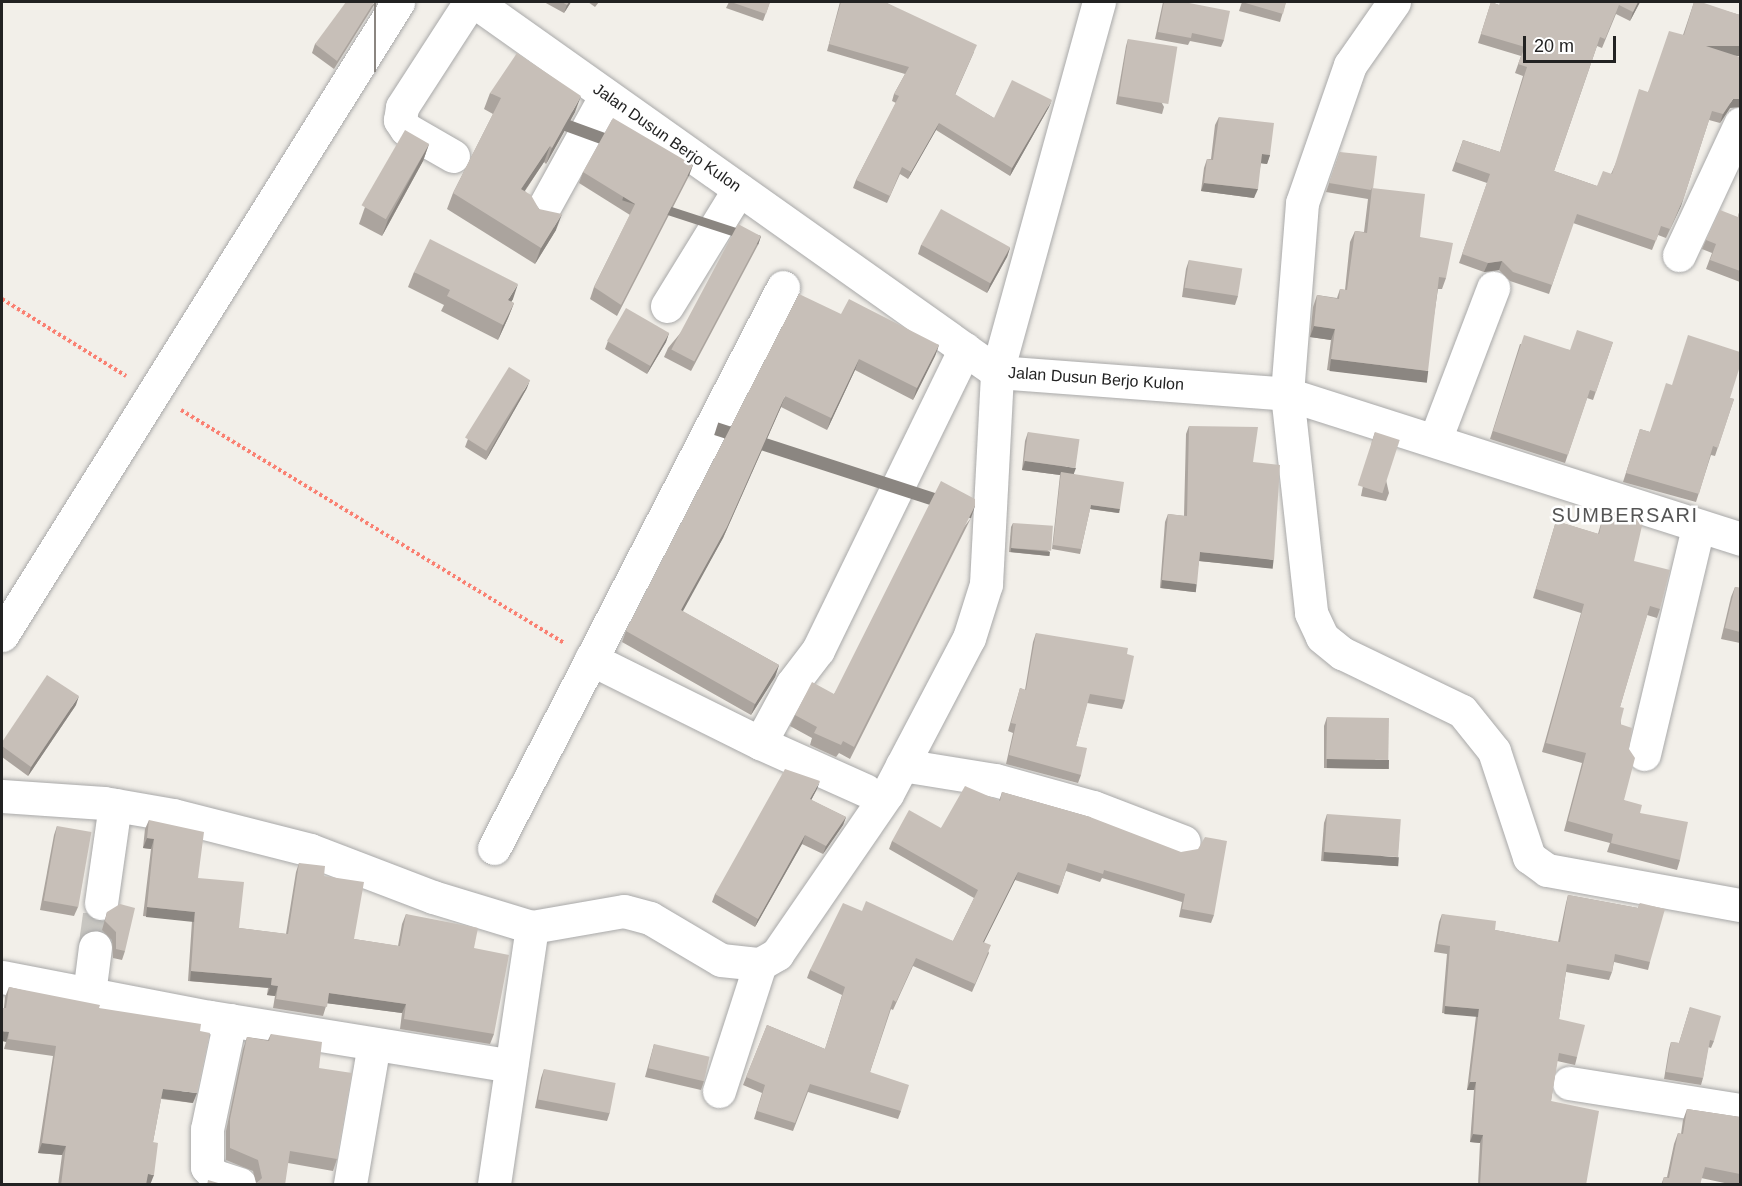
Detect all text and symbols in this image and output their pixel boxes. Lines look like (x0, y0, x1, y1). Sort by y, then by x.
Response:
scale bar (1526, 24, 1619, 62)
text: 20 m (1534, 36, 1574, 56)
street label: Jalan Dusun Berjo Kulon (589, 80, 745, 196)
street label: Jalan Dusun Berjo Kulon (1007, 363, 1185, 395)
district label: SUMBERSARI (1551, 503, 1699, 527)

